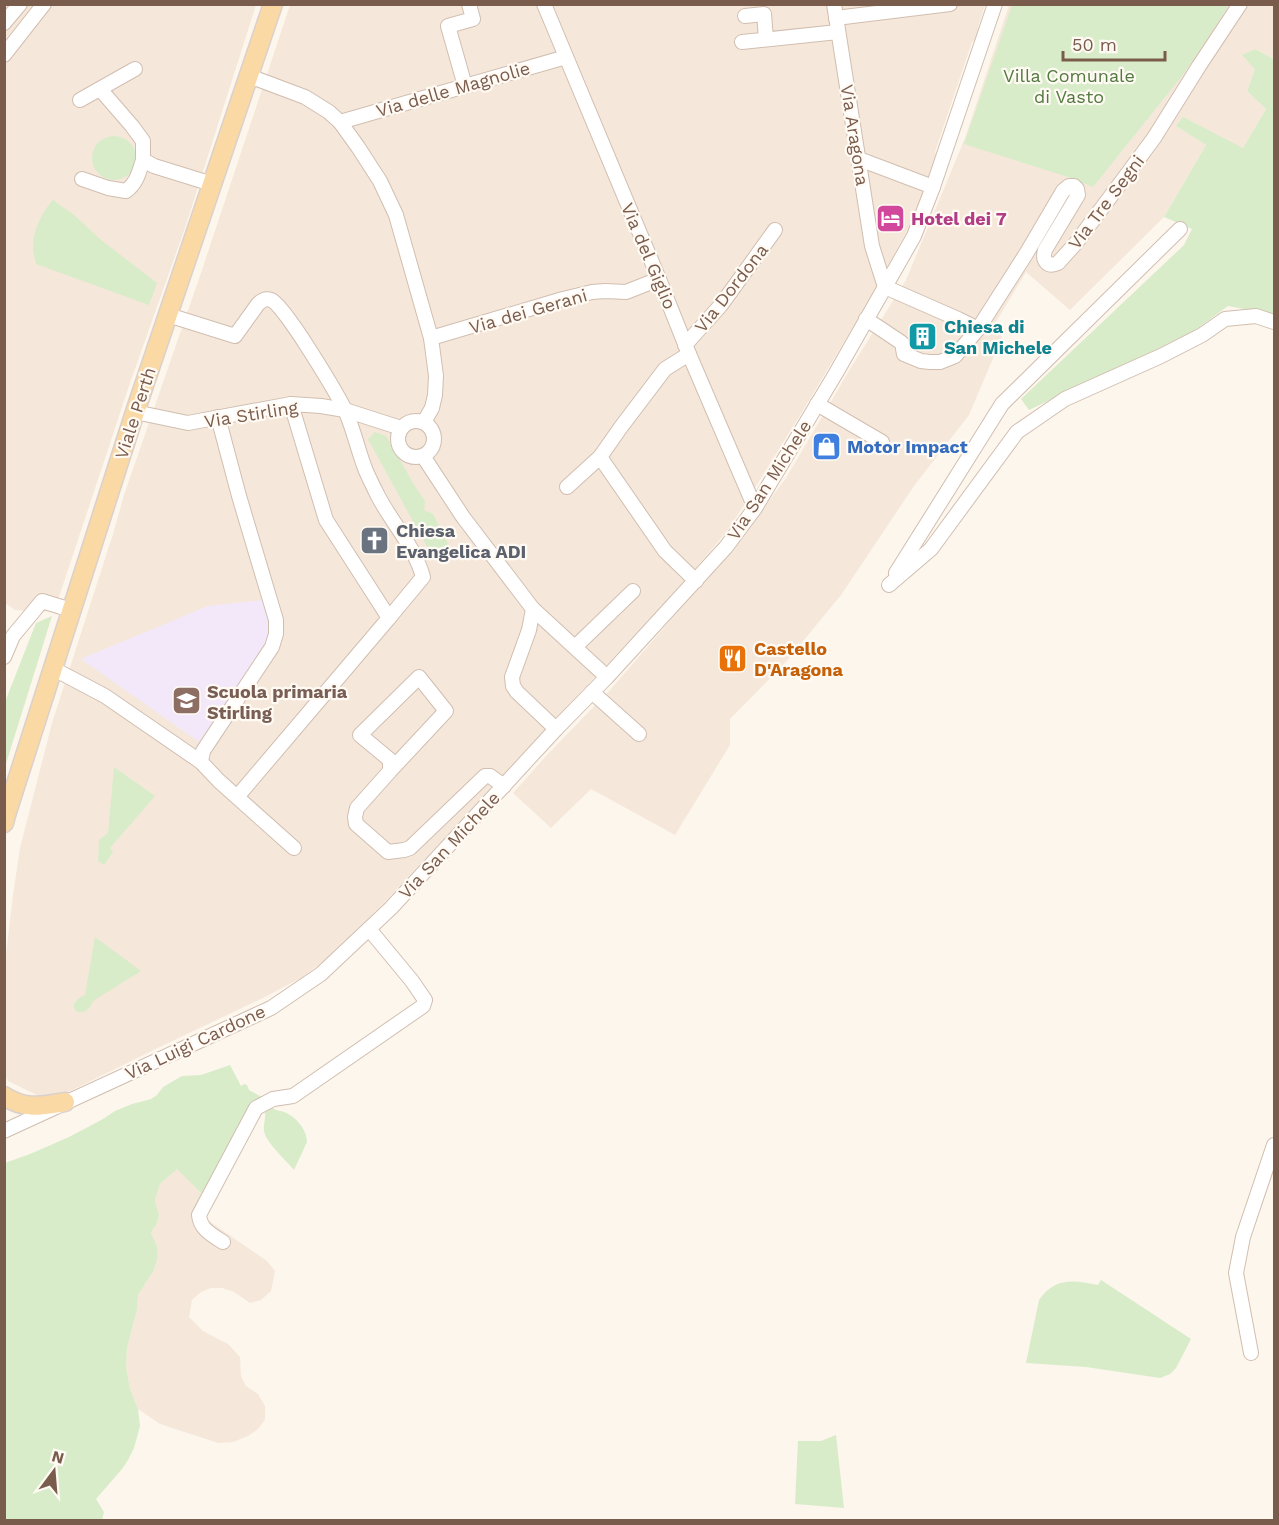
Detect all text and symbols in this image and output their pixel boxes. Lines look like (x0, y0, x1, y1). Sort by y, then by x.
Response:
scale bar (1063, 24, 1165, 62)
text: 50 m (1072, 34, 1117, 55)
street label: Via delle Magnolie (374, 57, 532, 121)
park label: Villa Comunale di Vasto (1003, 65, 1135, 107)
street label: Via Aragona (837, 83, 873, 187)
street label: Via Tre Segni (1064, 151, 1148, 253)
street label: Via del Giglio (617, 200, 681, 312)
hotel icon: Hotel dei 7 (874, 202, 906, 234)
place label: Hotel dei 7 (911, 208, 1007, 229)
street label: Via Dordona (690, 240, 772, 336)
street label: Via dei Gerani (467, 284, 589, 338)
place label: Chiesa di San Michele (944, 316, 1052, 358)
building icon: Chiesa di San Michele (907, 320, 939, 352)
street label: Viale Perth (110, 364, 160, 462)
street label: Via Stirling (203, 396, 300, 432)
street label: Via San Michele (722, 416, 816, 544)
shop icon: Motor Impact (810, 430, 842, 462)
place label: Motor Impact (847, 436, 968, 457)
place label: Chiesa Evangelica ADI (396, 520, 526, 562)
church icon: Chiesa Evangelica ADI (359, 524, 391, 556)
place label: Castello D'Aragona (754, 638, 844, 680)
restaurant icon: Castello D'Aragona (717, 642, 749, 674)
place label: Scuola primaria Stirling (207, 681, 348, 723)
school or university icon: Scuola primaria Stirling (170, 685, 202, 717)
street label: Via San Michele (394, 787, 504, 903)
street label: Via Luigi Cardone (121, 1000, 269, 1084)
north arrow (24, 1441, 84, 1501)
text: N (50, 1446, 66, 1468)

